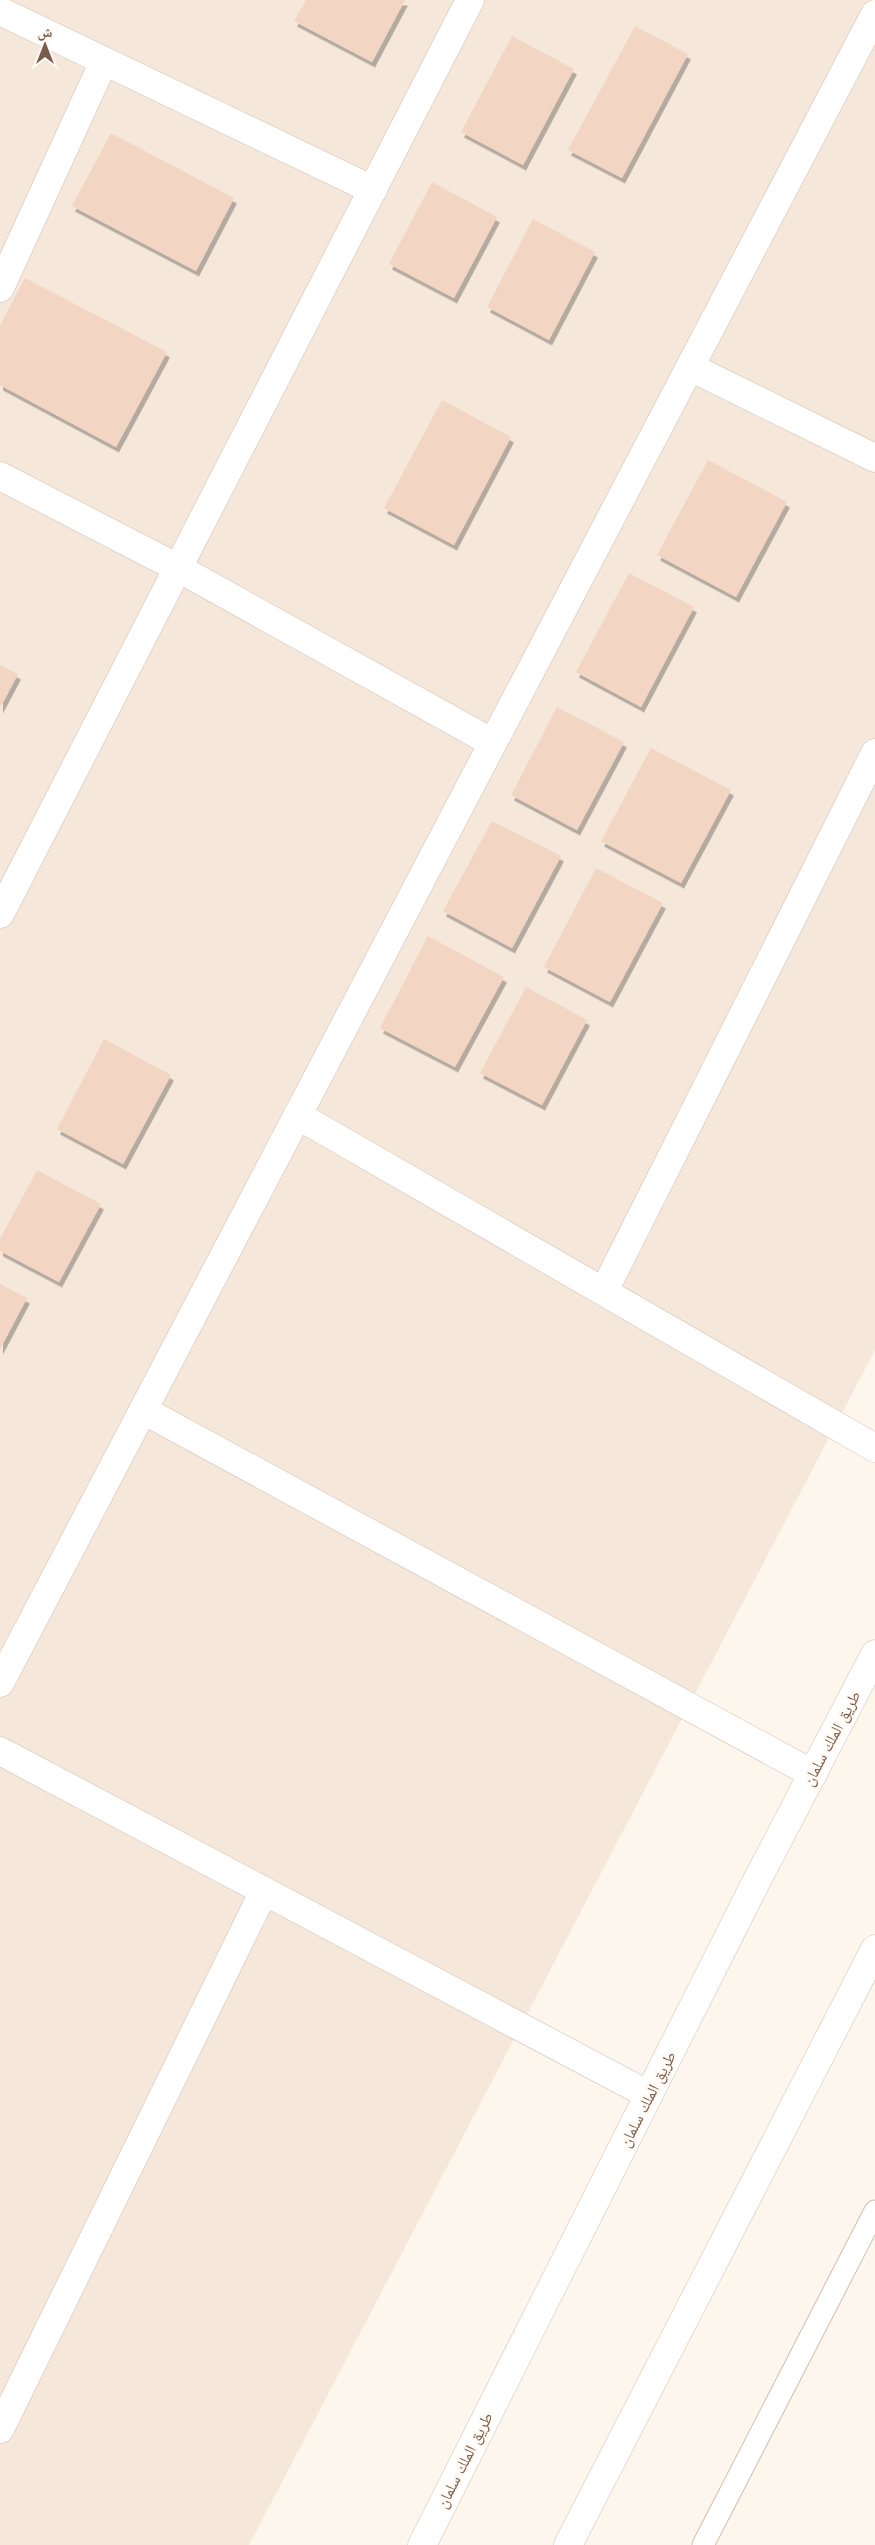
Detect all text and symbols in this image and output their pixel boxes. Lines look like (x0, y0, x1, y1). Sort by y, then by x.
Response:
north arrow (20, 20, 70, 70)
text: ش (38, 22, 53, 41)
street label: طريق الملك سلمان (797, 1686, 865, 1790)
street label: طريق الملك سلمان (613, 2047, 681, 2151)
street label: طريق الملك سلمان (430, 2408, 498, 2512)

